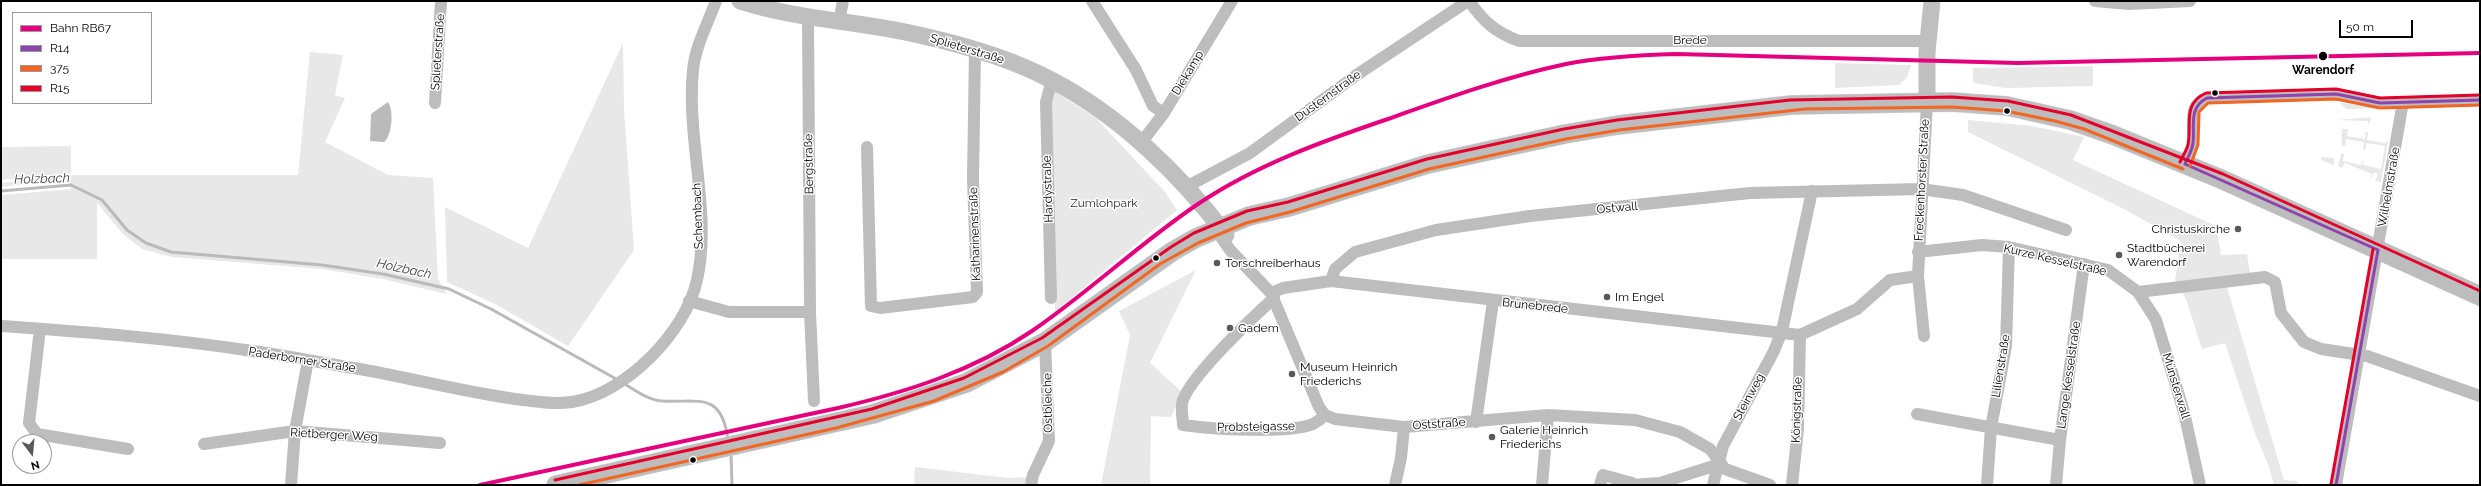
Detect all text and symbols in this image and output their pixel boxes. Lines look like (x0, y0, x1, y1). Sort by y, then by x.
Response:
legend (12, 12, 152, 104)
scale bar (2341, 12, 2415, 38)
street label: Splieterstraße (428, 13, 448, 91)
text: 50 m (2346, 20, 2374, 34)
text: Bahn RB67 (50, 21, 111, 35)
street label: Splieterstraße (928, 31, 1006, 67)
street label: Brede (1673, 33, 1707, 47)
text: R14 (50, 41, 70, 55)
street label: Diekamp (1169, 48, 1207, 98)
marker: Warendorf (2317, 50, 2329, 62)
text: 375 (50, 61, 69, 75)
place label: Warendorf (2292, 63, 2354, 77)
street label: Düsternstraße (1292, 67, 1364, 125)
text: R15 (50, 81, 70, 95)
unlabelled marker (2210, 88, 2220, 98)
unlabelled marker (2002, 106, 2012, 116)
street label: Freckenhorster Straße (1912, 119, 1932, 241)
street label: Bergstraße (801, 134, 817, 194)
street label: Wilhelmstraße (2375, 146, 2403, 228)
street label: Hardystraße (1040, 155, 1056, 223)
water label: Holzbach (14, 170, 70, 188)
street label: Schembach (690, 183, 706, 249)
street label: Katharinenstraße (966, 187, 984, 281)
park label: Zumlohpark (1070, 196, 1138, 210)
street label: Ostwall (1596, 199, 1638, 217)
place label: Christuskirche (2152, 222, 2230, 236)
marker: Christuskirche (2233, 224, 2243, 234)
street label: Kurze Kesselstraße (2002, 241, 2108, 279)
place label: Stadtbücherei Warendorf (2127, 241, 2205, 269)
marker: Stadtbücherei Warendorf (2114, 250, 2124, 260)
unlabelled marker (1151, 253, 1161, 263)
water label: Holzbach (375, 256, 433, 282)
place label: Torschreiberhaus (1225, 256, 1321, 270)
marker: Torschreiberhaus (1212, 258, 1222, 268)
place label: Im Engel (1615, 290, 1664, 304)
marker: Im Engel (1602, 292, 1612, 302)
street label: Brünebrede (1501, 295, 1569, 317)
street label: Lange Kesselstraße (2054, 320, 2084, 430)
place label: Gadem (1238, 321, 1279, 335)
marker: Gadem (1225, 323, 1235, 333)
street label: Lilienstraße (1989, 333, 2013, 399)
street label: Paderborner Straße (247, 344, 357, 376)
street label: Münsterwall (2159, 351, 2193, 421)
place label: Museum Heinrich Friederichs (1300, 360, 1398, 388)
marker: Museum Heinrich Friederichs (1287, 369, 1297, 379)
street label: Steinweg (1730, 371, 1768, 423)
street label: Ostbleiche (1040, 373, 1056, 433)
street label: Königstraße (1789, 377, 1805, 443)
street label: Oststraße (1412, 415, 1466, 433)
street label: Probsteigasse (1217, 419, 1295, 435)
place label: Galerie Heinrich Friederichs (1500, 423, 1588, 451)
street label: Rietberger Weg (290, 426, 378, 444)
marker: Galerie Heinrich Friederichs (1487, 432, 1497, 442)
north arrow (12, 434, 52, 474)
unlabelled marker (688, 455, 698, 465)
text: N (29, 458, 41, 472)

